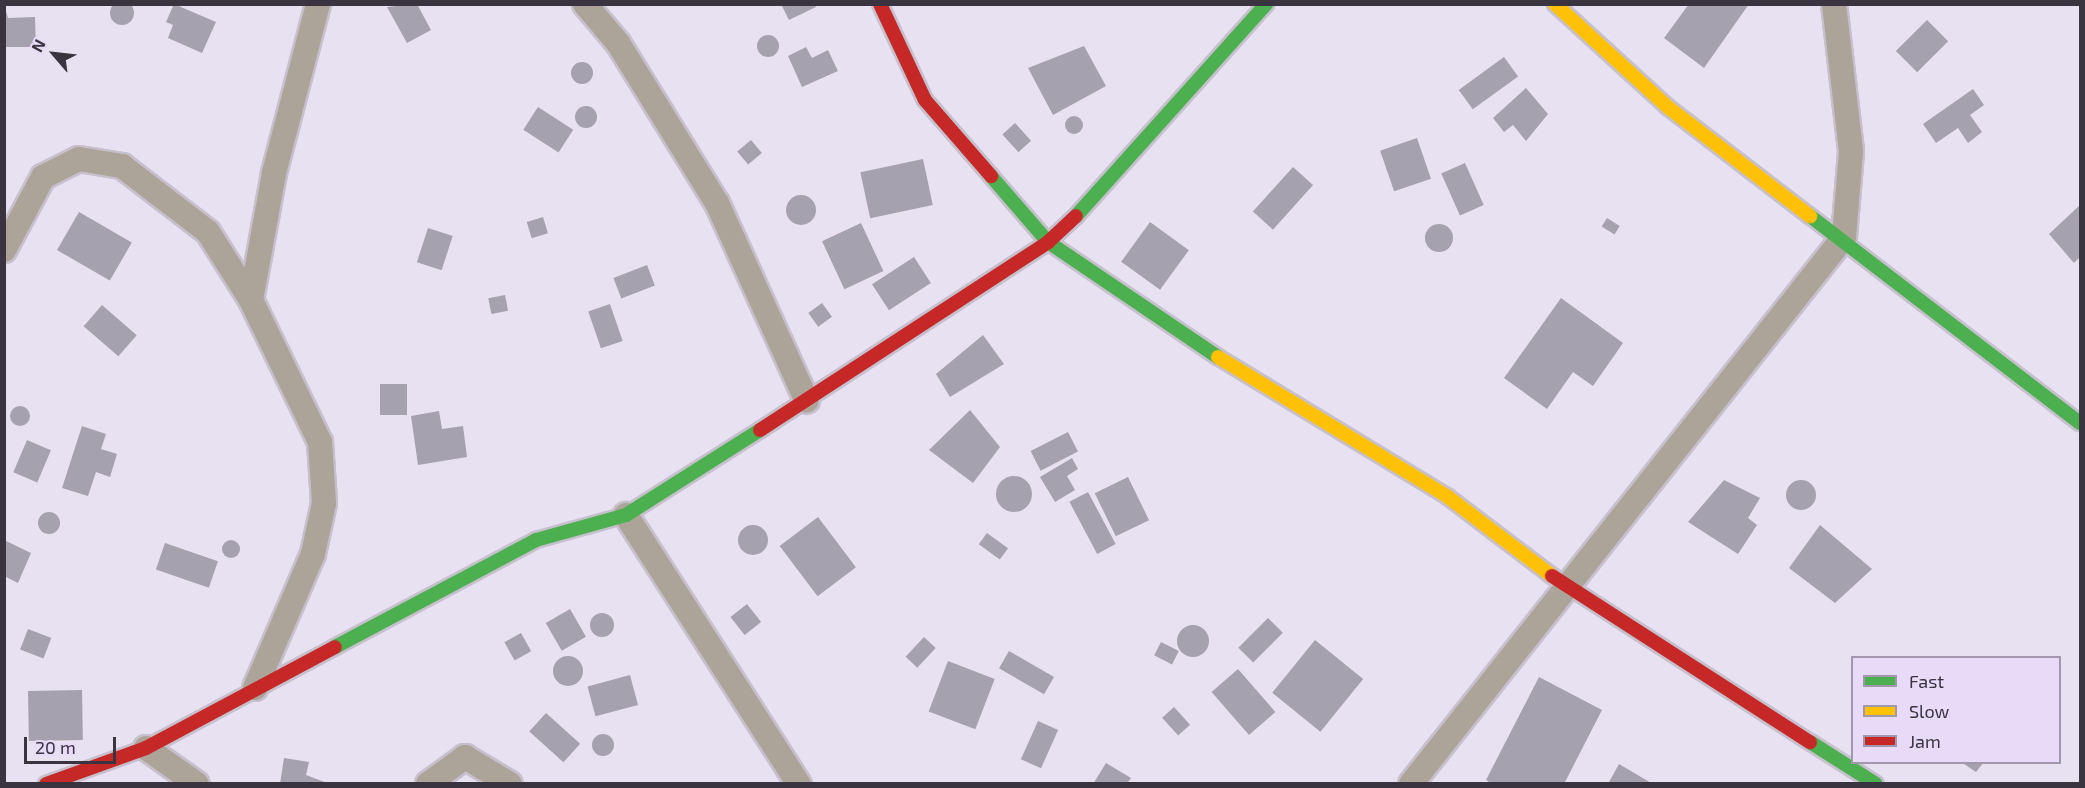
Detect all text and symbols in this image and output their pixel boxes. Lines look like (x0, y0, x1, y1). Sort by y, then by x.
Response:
north arrow (24, 24, 84, 84)
text: N (27, 36, 49, 55)
legend (1851, 656, 2061, 764)
text: Fast (1909, 670, 1944, 692)
text: Slow (1909, 700, 1949, 722)
scale bar (27, 725, 118, 763)
text: Jam (1909, 730, 1941, 752)
text: 20 m (35, 736, 76, 758)

